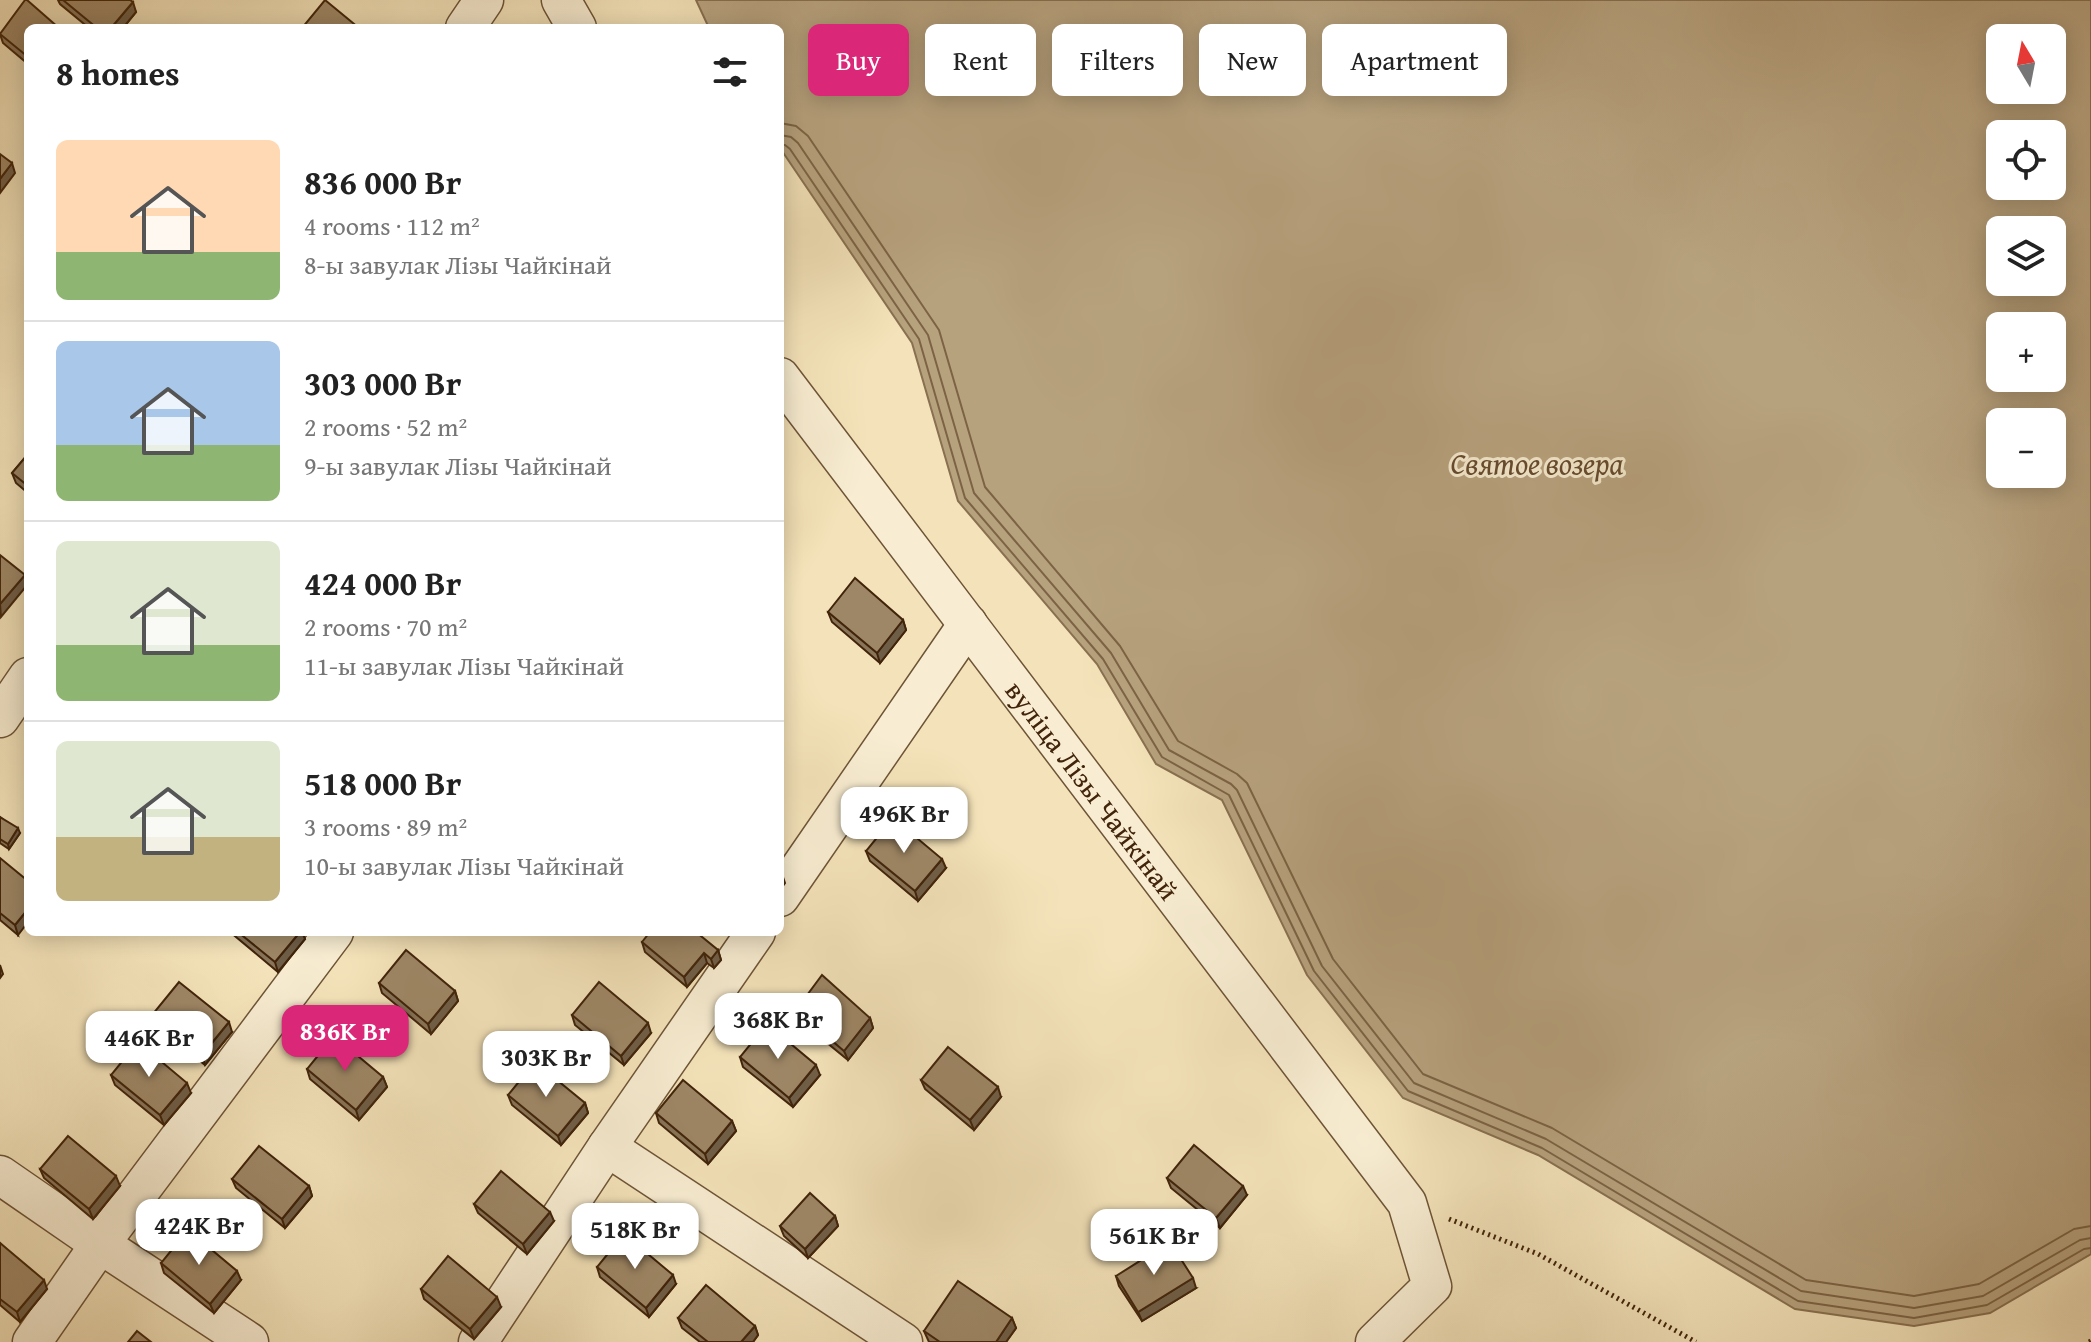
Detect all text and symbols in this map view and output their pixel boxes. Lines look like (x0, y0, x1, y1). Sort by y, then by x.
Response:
chip: Buy (808, 24, 909, 96)
chip: Rent (925, 24, 1036, 96)
chip: Filters (1052, 24, 1183, 96)
chip: New (1199, 24, 1306, 96)
chip: Apartment (1322, 24, 1507, 96)
north arrow (1986, 24, 2066, 104)
map controls (1986, 24, 2066, 488)
text: 8 homes (56, 48, 180, 97)
icon: filters (708, 50, 752, 94)
button: locate (1986, 120, 2066, 200)
text: 836 000 Br (304, 157, 461, 206)
icon: home (120, 172, 216, 268)
text: 4 rooms · 112 m² (304, 206, 480, 245)
button: layers (1986, 216, 2066, 296)
text: 8-ы завулак Лізы Чайкінай (304, 245, 612, 284)
button: + (1986, 312, 2066, 392)
text: 303 000 Br (304, 358, 461, 407)
icon: home (120, 373, 216, 469)
text: 2 rooms · 52 m² (304, 407, 467, 446)
button: − (1986, 408, 2066, 488)
water label: Святое возера (1451, 441, 1624, 485)
text: 9-ы завулак Лізы Чайкінай (304, 446, 612, 485)
text: 424 000 Br (304, 558, 461, 607)
icon: home (120, 573, 216, 669)
text: 2 rooms · 70 m² (304, 607, 467, 646)
text: 11-ы завулак Лізы Чайкінай (304, 646, 624, 685)
street label: вуліца Лізы Чайкінай (996, 671, 1190, 908)
text: 518 000 Br (304, 758, 461, 807)
icon: home (120, 773, 216, 869)
pin: 496K Br (830, 787, 978, 855)
text: 496K Br (859, 793, 949, 832)
text: 3 rooms · 89 m² (304, 807, 467, 846)
text: 10-ы завулак Лізы Чайкінай (304, 846, 624, 885)
pin: 368K Br (704, 993, 852, 1061)
text: 368K Br (733, 999, 823, 1038)
pin: 836K Br (271, 1005, 419, 1073)
pin: 446K Br (75, 1011, 223, 1079)
text: 836K Br (300, 1011, 390, 1050)
text: 446K Br (104, 1017, 194, 1056)
pin: 303K Br (472, 1031, 620, 1099)
text: 303K Br (501, 1037, 591, 1076)
pin: 424K Br (125, 1199, 273, 1267)
pin: 518K Br (561, 1203, 709, 1271)
text: 424K Br (154, 1205, 244, 1244)
text: 518K Br (590, 1209, 680, 1248)
pin: 561K Br (1080, 1209, 1228, 1277)
text: 561K Br (1109, 1215, 1199, 1254)

